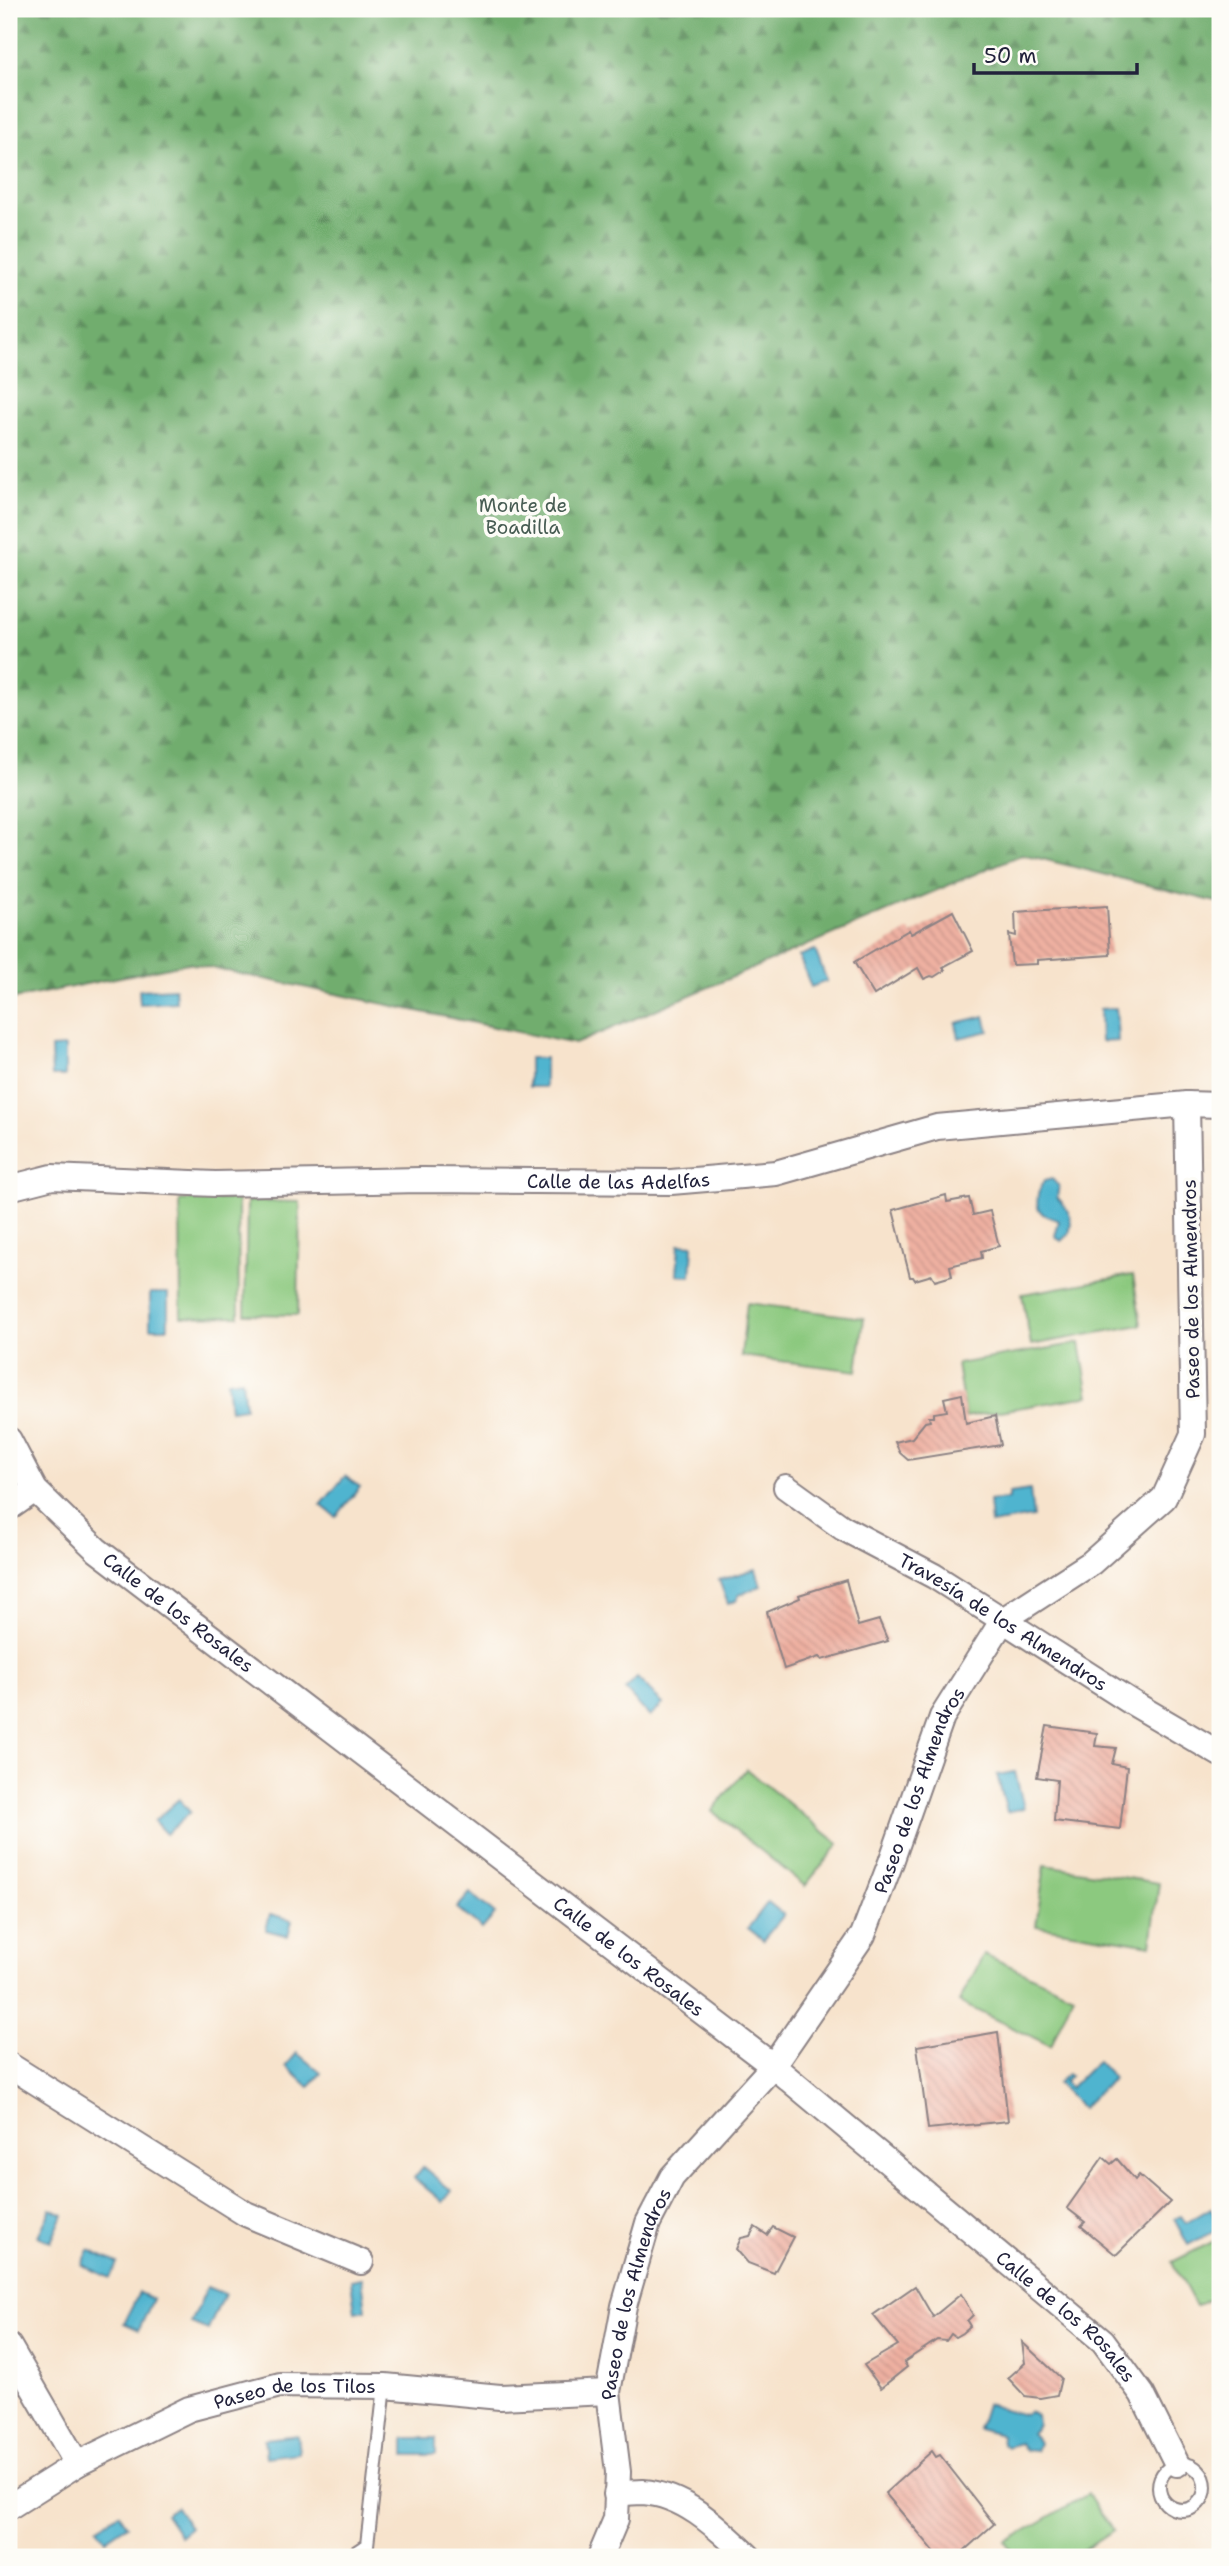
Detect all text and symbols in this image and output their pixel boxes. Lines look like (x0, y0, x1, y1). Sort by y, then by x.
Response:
scale bar (974, 32, 1136, 76)
text: 50 m (984, 42, 1037, 70)
park label: Monte de Boadilla (479, 493, 567, 540)
street label: Calle de las Adelfas (527, 1166, 711, 1195)
street label: Paseo de los Almendros (1177, 1179, 1205, 1399)
street label: Calle de los Rosales (98, 1546, 259, 1678)
street label: Travesía de los Almendros (895, 1547, 1112, 1696)
street label: Paseo de los Almendros (868, 1682, 970, 1897)
street label: Calle de los Rosales (549, 1890, 710, 2022)
street label: Paseo de los Almendros (595, 2183, 677, 2401)
street label: Calle de los Rosales (991, 2245, 1142, 2387)
street label: Paseo de los Tilos (211, 2372, 376, 2415)

